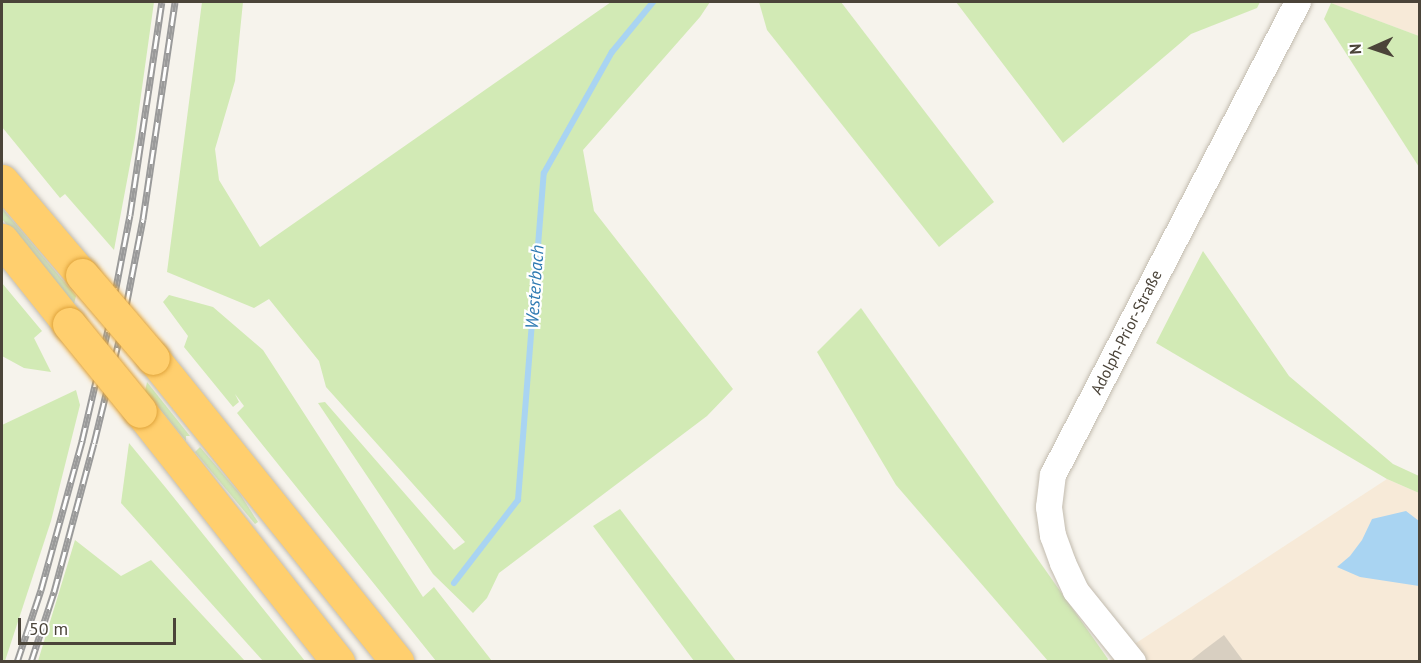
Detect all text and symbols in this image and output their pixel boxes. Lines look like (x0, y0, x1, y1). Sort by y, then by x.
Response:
north arrow (1343, 18, 1403, 78)
text: N (1345, 43, 1365, 55)
water label: Westerbach (521, 244, 549, 330)
street label: Adolph-Prior-Straße (1086, 267, 1166, 397)
scale bar (21, 606, 178, 644)
text: 50 m (29, 617, 68, 640)

